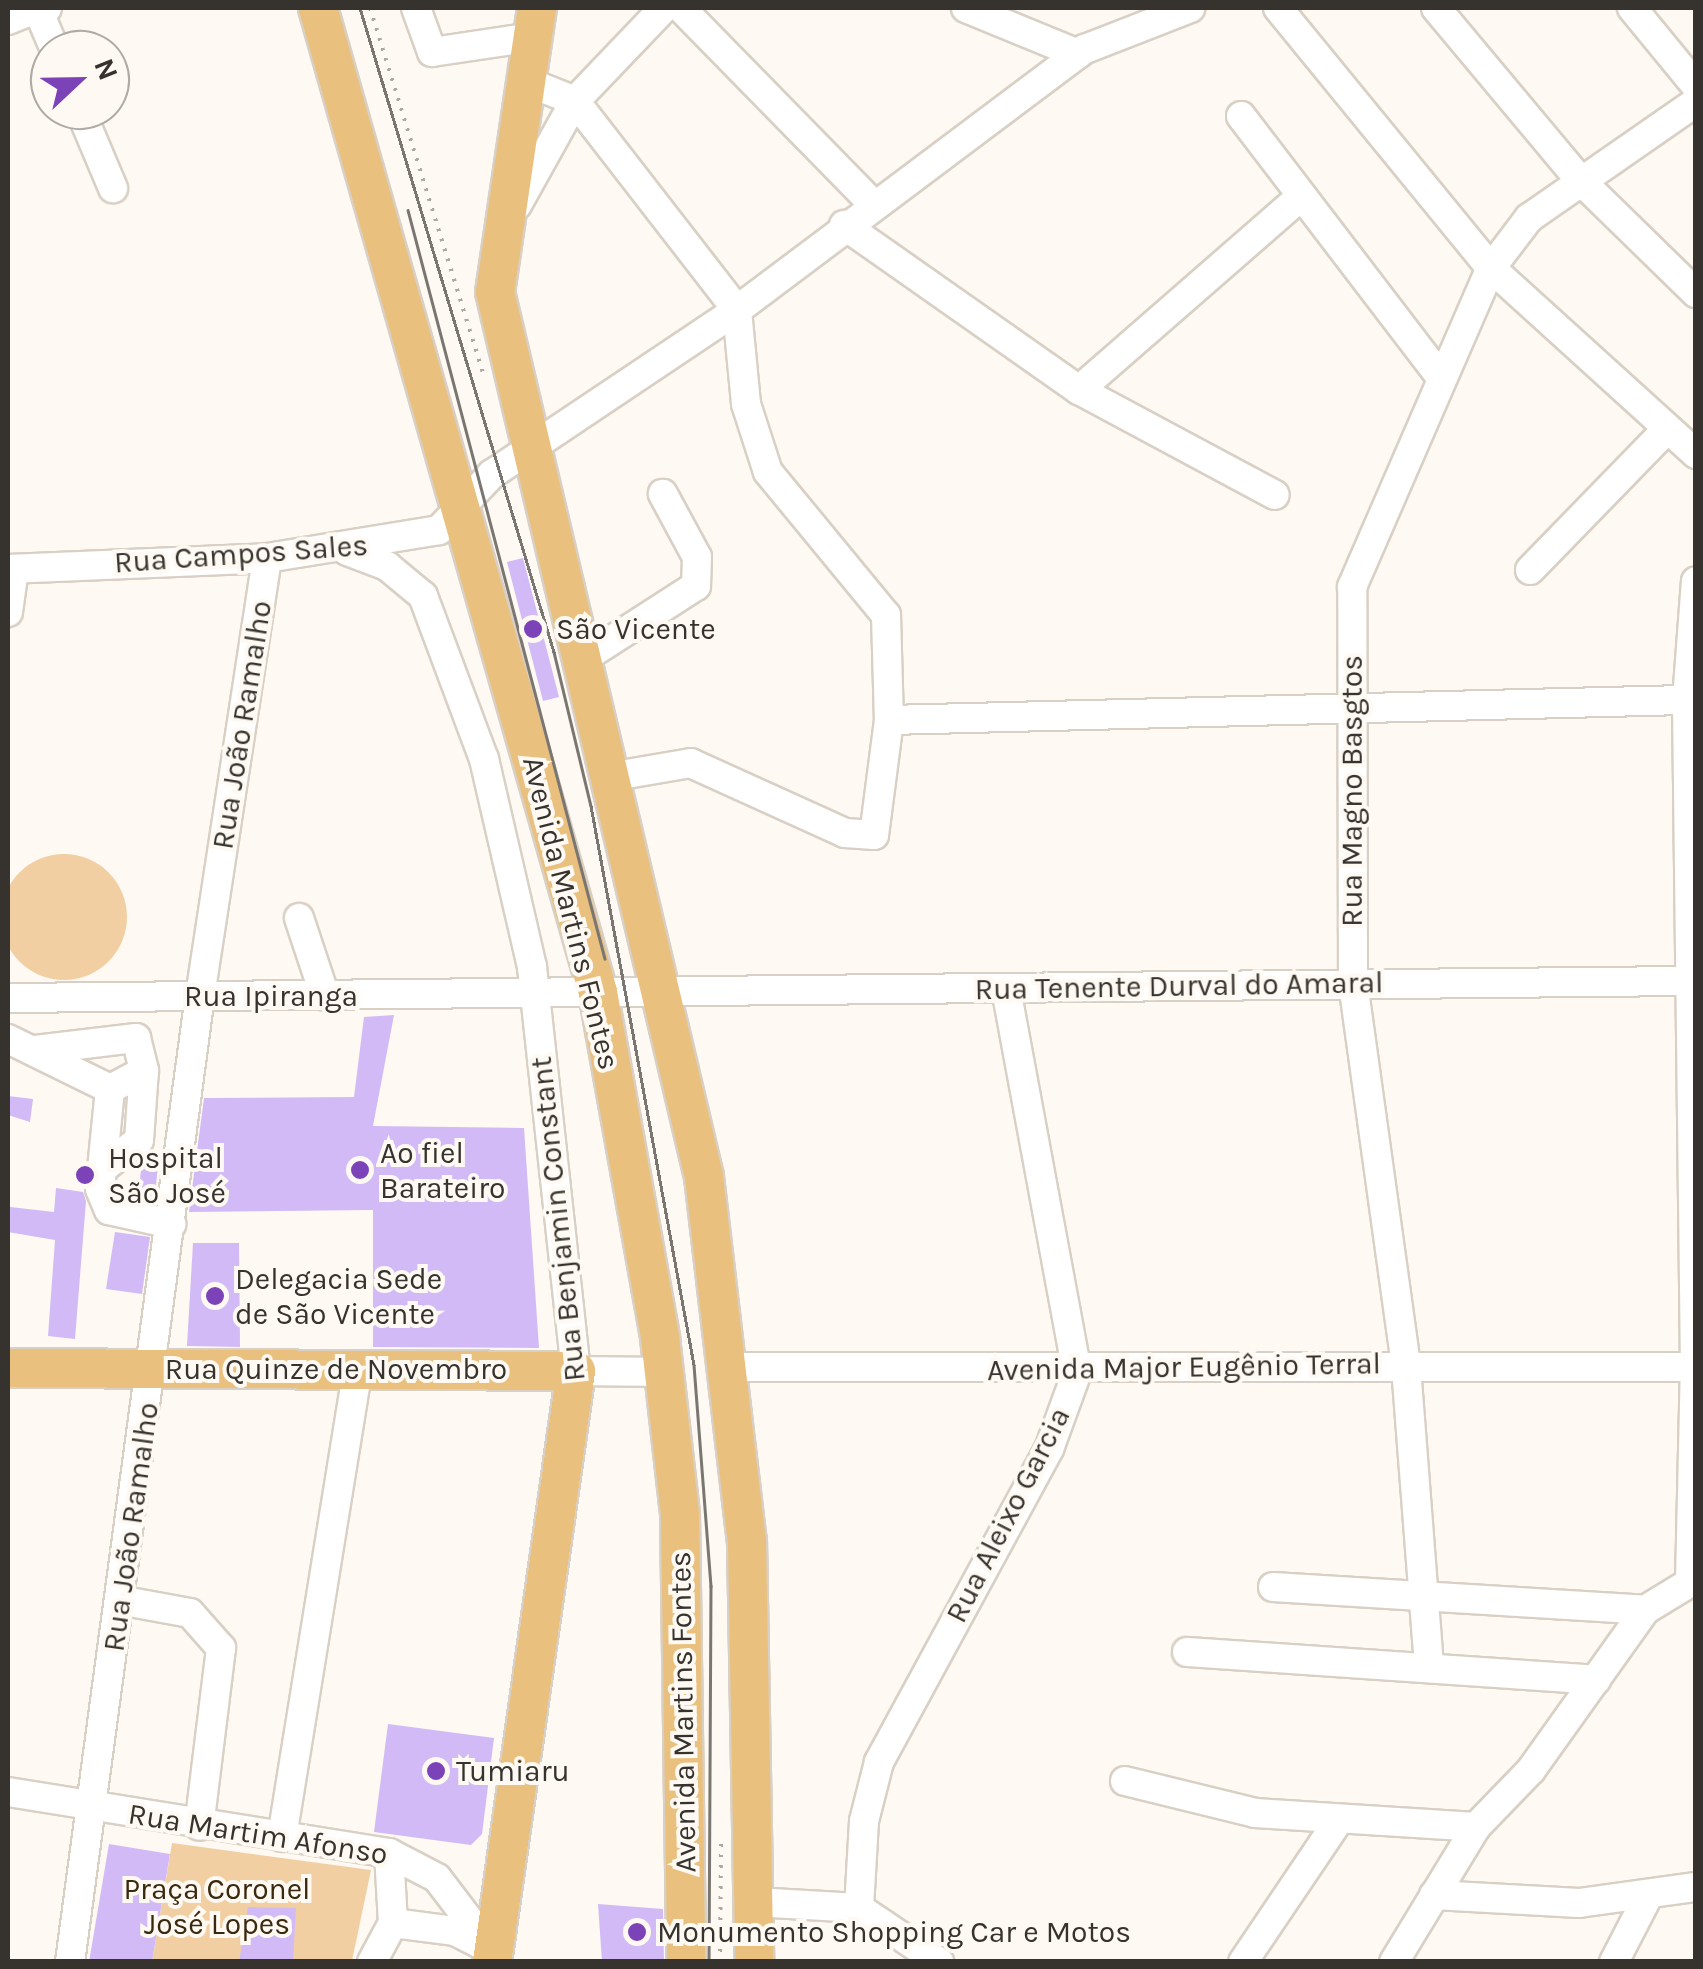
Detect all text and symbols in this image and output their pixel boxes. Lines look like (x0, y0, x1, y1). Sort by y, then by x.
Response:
north arrow (30, 30, 130, 130)
text: N (87, 54, 125, 85)
street label: Rua Campos Sales (113, 527, 369, 581)
street label: Rua João Ramalho (205, 598, 279, 852)
place label: São Vicente (556, 611, 716, 647)
marker: São Vicente (520, 616, 546, 642)
street label: Rua Magno Basgtos (1334, 655, 1370, 927)
street label: Avenida Martins Fontes (515, 753, 627, 1073)
street label: Rua Tenente Durval do Amaral (974, 964, 1384, 1008)
street label: Rua Ipiranga (184, 978, 358, 1014)
street label: Rua Benjamin Constant (523, 1055, 593, 1383)
place label: Ao fiel Barateiro (380, 1135, 505, 1206)
place label: Hospital São José (108, 1140, 226, 1210)
marker: Ao fiel Barateiro (349, 1159, 371, 1181)
marker: Hospital São José (72, 1162, 98, 1188)
place label: Delegacia Sede de São Vicente (235, 1261, 442, 1332)
marker: Delegacia Sede de São Vicente (204, 1285, 226, 1307)
street label: Avenida Major Eugênio Terral (987, 1346, 1381, 1388)
street label: Rua Quinze de Novembro (165, 1351, 507, 1387)
street label: Rua João Ramalho (96, 1400, 166, 1654)
street label: Rua Aleixo Garcia (938, 1401, 1078, 1629)
street label: Avenida Martins Fontes (662, 1551, 704, 1873)
place label: Tumiaru (456, 1753, 570, 1789)
marker: Tumiaru (425, 1760, 447, 1782)
street label: Rua Martim Afonso (126, 1796, 390, 1872)
park label: Praça Coronel José Lopes (123, 1871, 311, 1942)
place label: Monumento Shopping Car e Motos (657, 1914, 1131, 1950)
marker: Monumento Shopping Car e Motos (626, 1921, 648, 1943)

